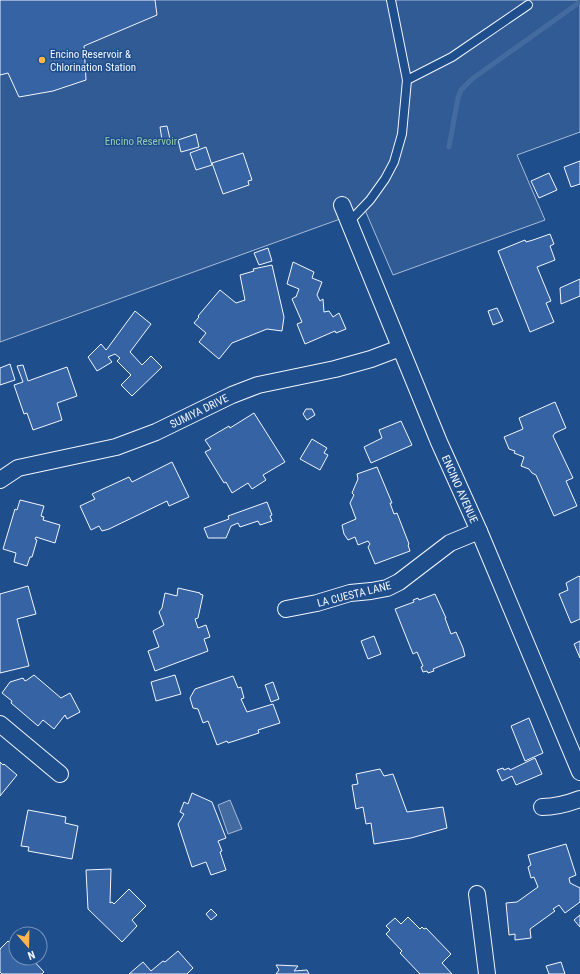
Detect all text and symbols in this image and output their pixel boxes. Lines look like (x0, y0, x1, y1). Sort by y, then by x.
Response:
place label: Encino Reservoir & Chlorination Station (50, 48, 136, 74)
marker: Encino Reservoir & Chlorination Station (37, 55, 47, 65)
park label: Encino Reservoir (105, 135, 178, 148)
street label: SUMIYA DRIVE (168, 391, 231, 431)
street label: ENCINO AVENUE (439, 453, 481, 526)
street label: LA CUESTA LANE (316, 579, 393, 610)
north arrow (8, 926, 48, 966)
text: N (26, 948, 37, 962)

